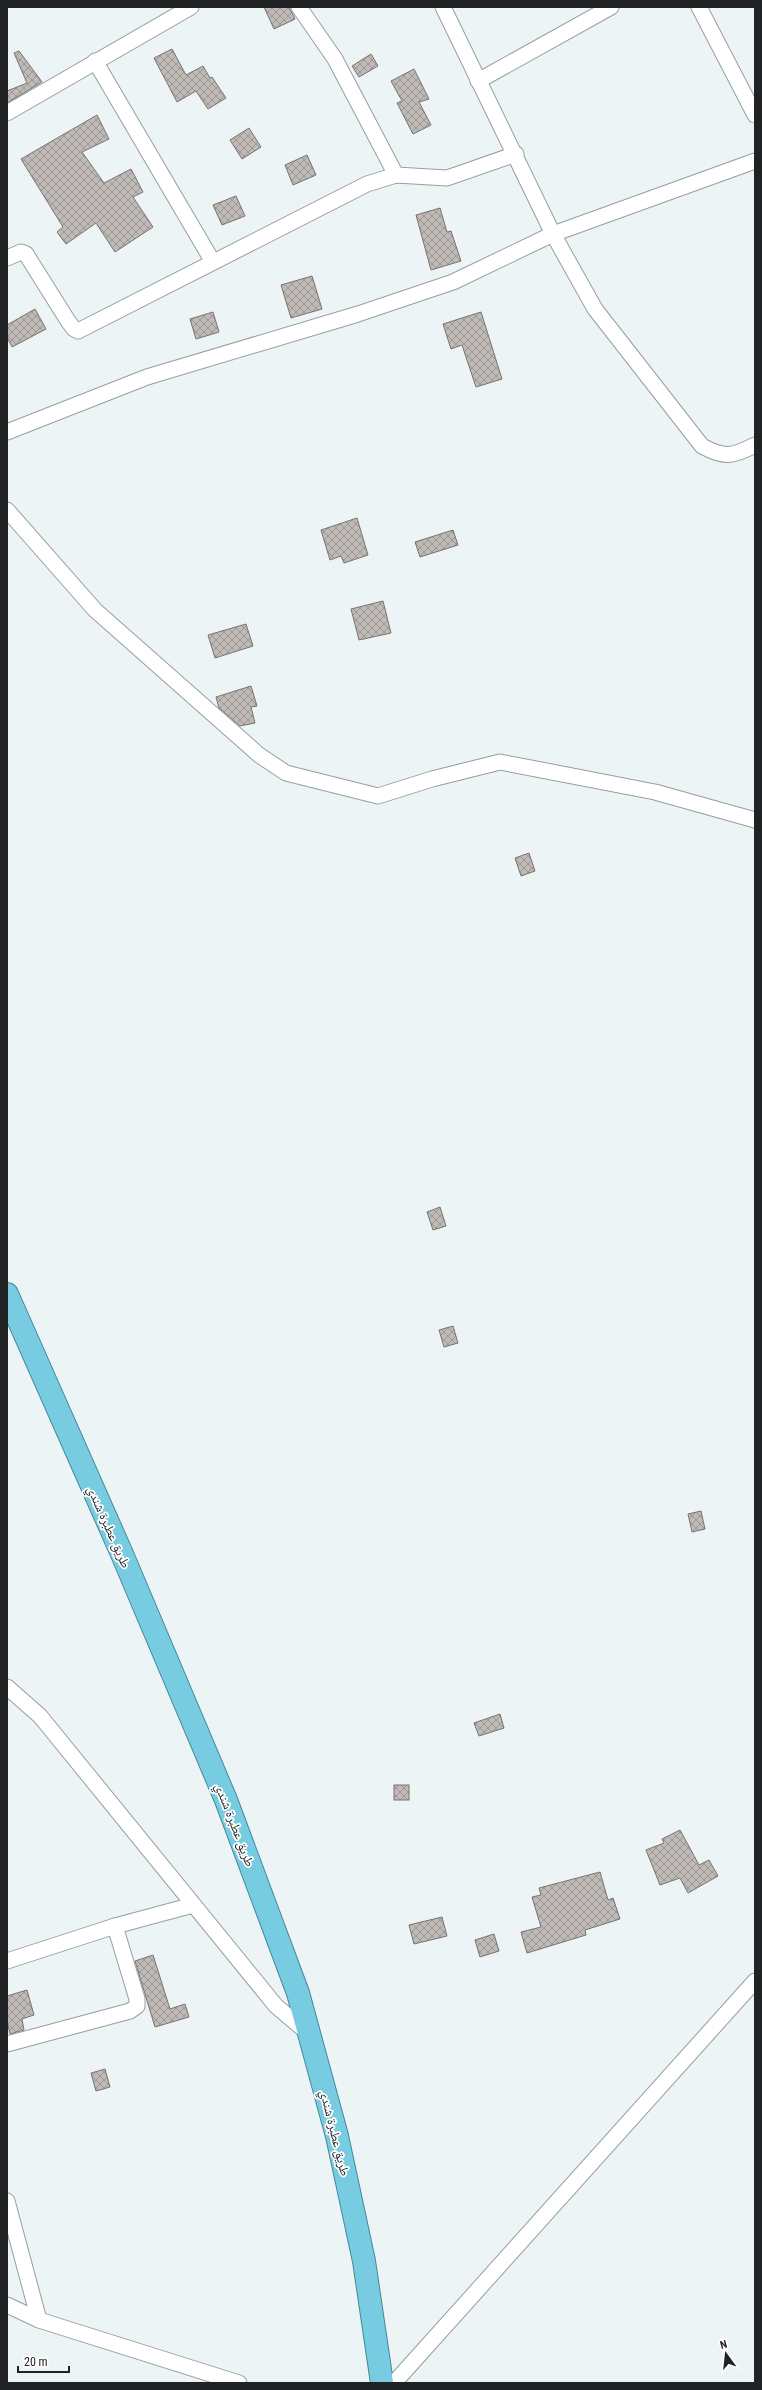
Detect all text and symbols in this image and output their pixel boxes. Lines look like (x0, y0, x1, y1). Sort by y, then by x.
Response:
street label: طريق عطبرة شندي (81, 1484, 134, 1572)
street label: طريق عطبرة شندي (209, 1781, 258, 1870)
street label: طريق عطبرة شندي (314, 2088, 353, 2178)
north arrow (706, 2334, 746, 2374)
text: N (719, 2338, 729, 2352)
scale bar (18, 2348, 69, 2374)
text: 20 m (24, 2355, 48, 2369)

